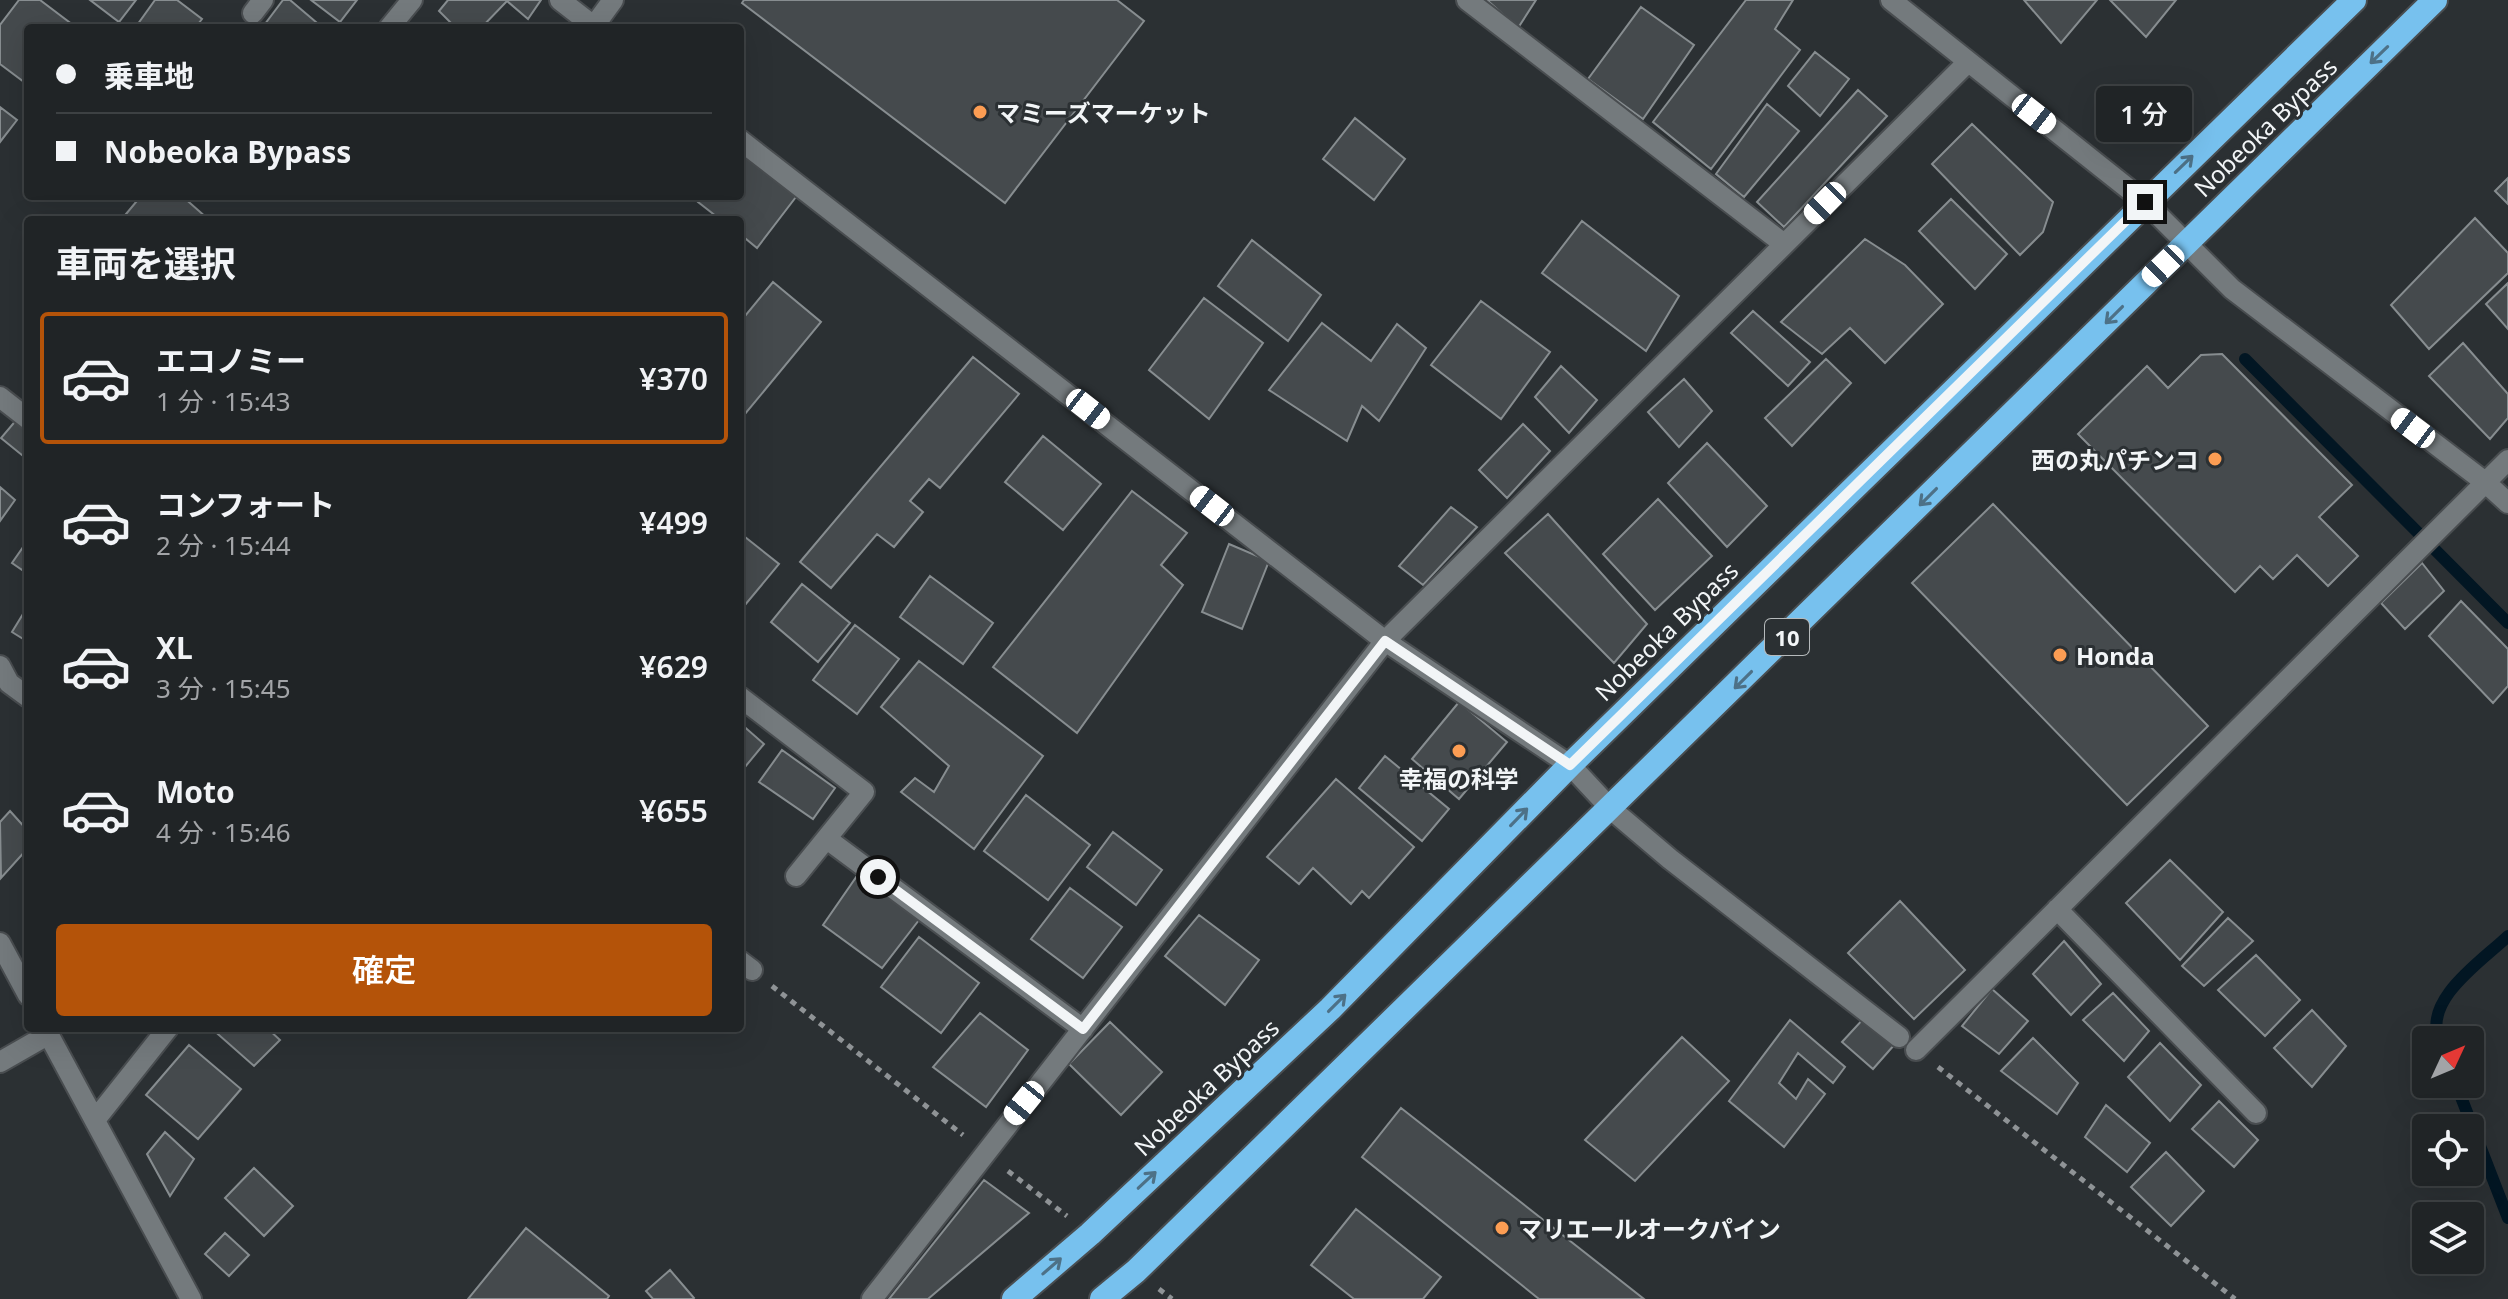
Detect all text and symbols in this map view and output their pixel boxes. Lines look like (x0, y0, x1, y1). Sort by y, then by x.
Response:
one-way arrow (2369, 45, 2389, 64)
street label: Nobeoka Bypass (2186, 50, 2344, 204)
text: 乗車地 (104, 55, 194, 96)
callout: 1 分 (2097, 86, 2193, 142)
car (2008, 90, 2060, 138)
place label: マミーズマーケット (996, 96, 1211, 129)
text: 1 分 (2120, 96, 2168, 132)
marker: マミーズマーケット (971, 103, 989, 121)
text: Nobeoka Bypass (104, 131, 351, 172)
one-way arrow (2174, 155, 2194, 174)
car (1800, 178, 1850, 228)
route end (2127, 184, 2163, 220)
text: 車両を選択 (56, 239, 236, 288)
car (2137, 241, 2189, 291)
one-way arrow (2105, 305, 2124, 324)
text: エコノミー (156, 340, 306, 381)
icon: car (60, 342, 132, 414)
text: ¥370 (639, 358, 708, 399)
text: 1 分 · 15:43 (156, 383, 291, 419)
car (1062, 385, 1114, 433)
car (2387, 404, 2439, 452)
place label: 西の丸パチンコ (2031, 443, 2199, 476)
marker: 西の丸パチンコ (2206, 450, 2224, 468)
car (1186, 482, 1238, 530)
text: コンフォート (156, 484, 335, 525)
icon: car (60, 486, 132, 558)
one-way arrow (1919, 487, 1938, 506)
text: ¥499 (639, 502, 708, 543)
text: 2 分 · 15:44 (156, 527, 291, 563)
street label: Nobeoka Bypass (1587, 554, 1745, 708)
road number: 10 (1765, 619, 1809, 655)
text: XL (156, 627, 193, 668)
icon: car (60, 630, 132, 702)
place label: Honda (2076, 639, 2155, 672)
text: ¥629 (639, 646, 708, 687)
marker: Honda (2051, 646, 2069, 664)
text: 3 分 · 15:45 (156, 670, 291, 706)
one-way arrow (1733, 670, 1753, 689)
marker: 幸福の科学 (1450, 742, 1468, 760)
place label: 幸福の科学 (1399, 762, 1519, 795)
text: Moto (156, 771, 235, 812)
icon: car (60, 774, 132, 846)
text: ¥655 (639, 790, 708, 831)
one-way arrow (1509, 808, 1528, 827)
text: 4 分 · 15:46 (156, 814, 291, 850)
route start (860, 859, 896, 895)
button: 確定 (56, 924, 712, 1016)
one-way arrow (1326, 993, 1346, 1013)
street label: Nobeoka Bypass (1126, 1011, 1286, 1163)
north arrow (2412, 1026, 2484, 1098)
map controls (2412, 1026, 2484, 1274)
car (1000, 1077, 1048, 1129)
button: locate (2412, 1114, 2484, 1186)
one-way arrow (1137, 1171, 1157, 1190)
button: layers (2412, 1202, 2484, 1274)
place label: マリエールオークパイン (1518, 1212, 1781, 1245)
marker: マリエールオークパイン (1493, 1219, 1511, 1237)
one-way arrow (1042, 1257, 1062, 1275)

